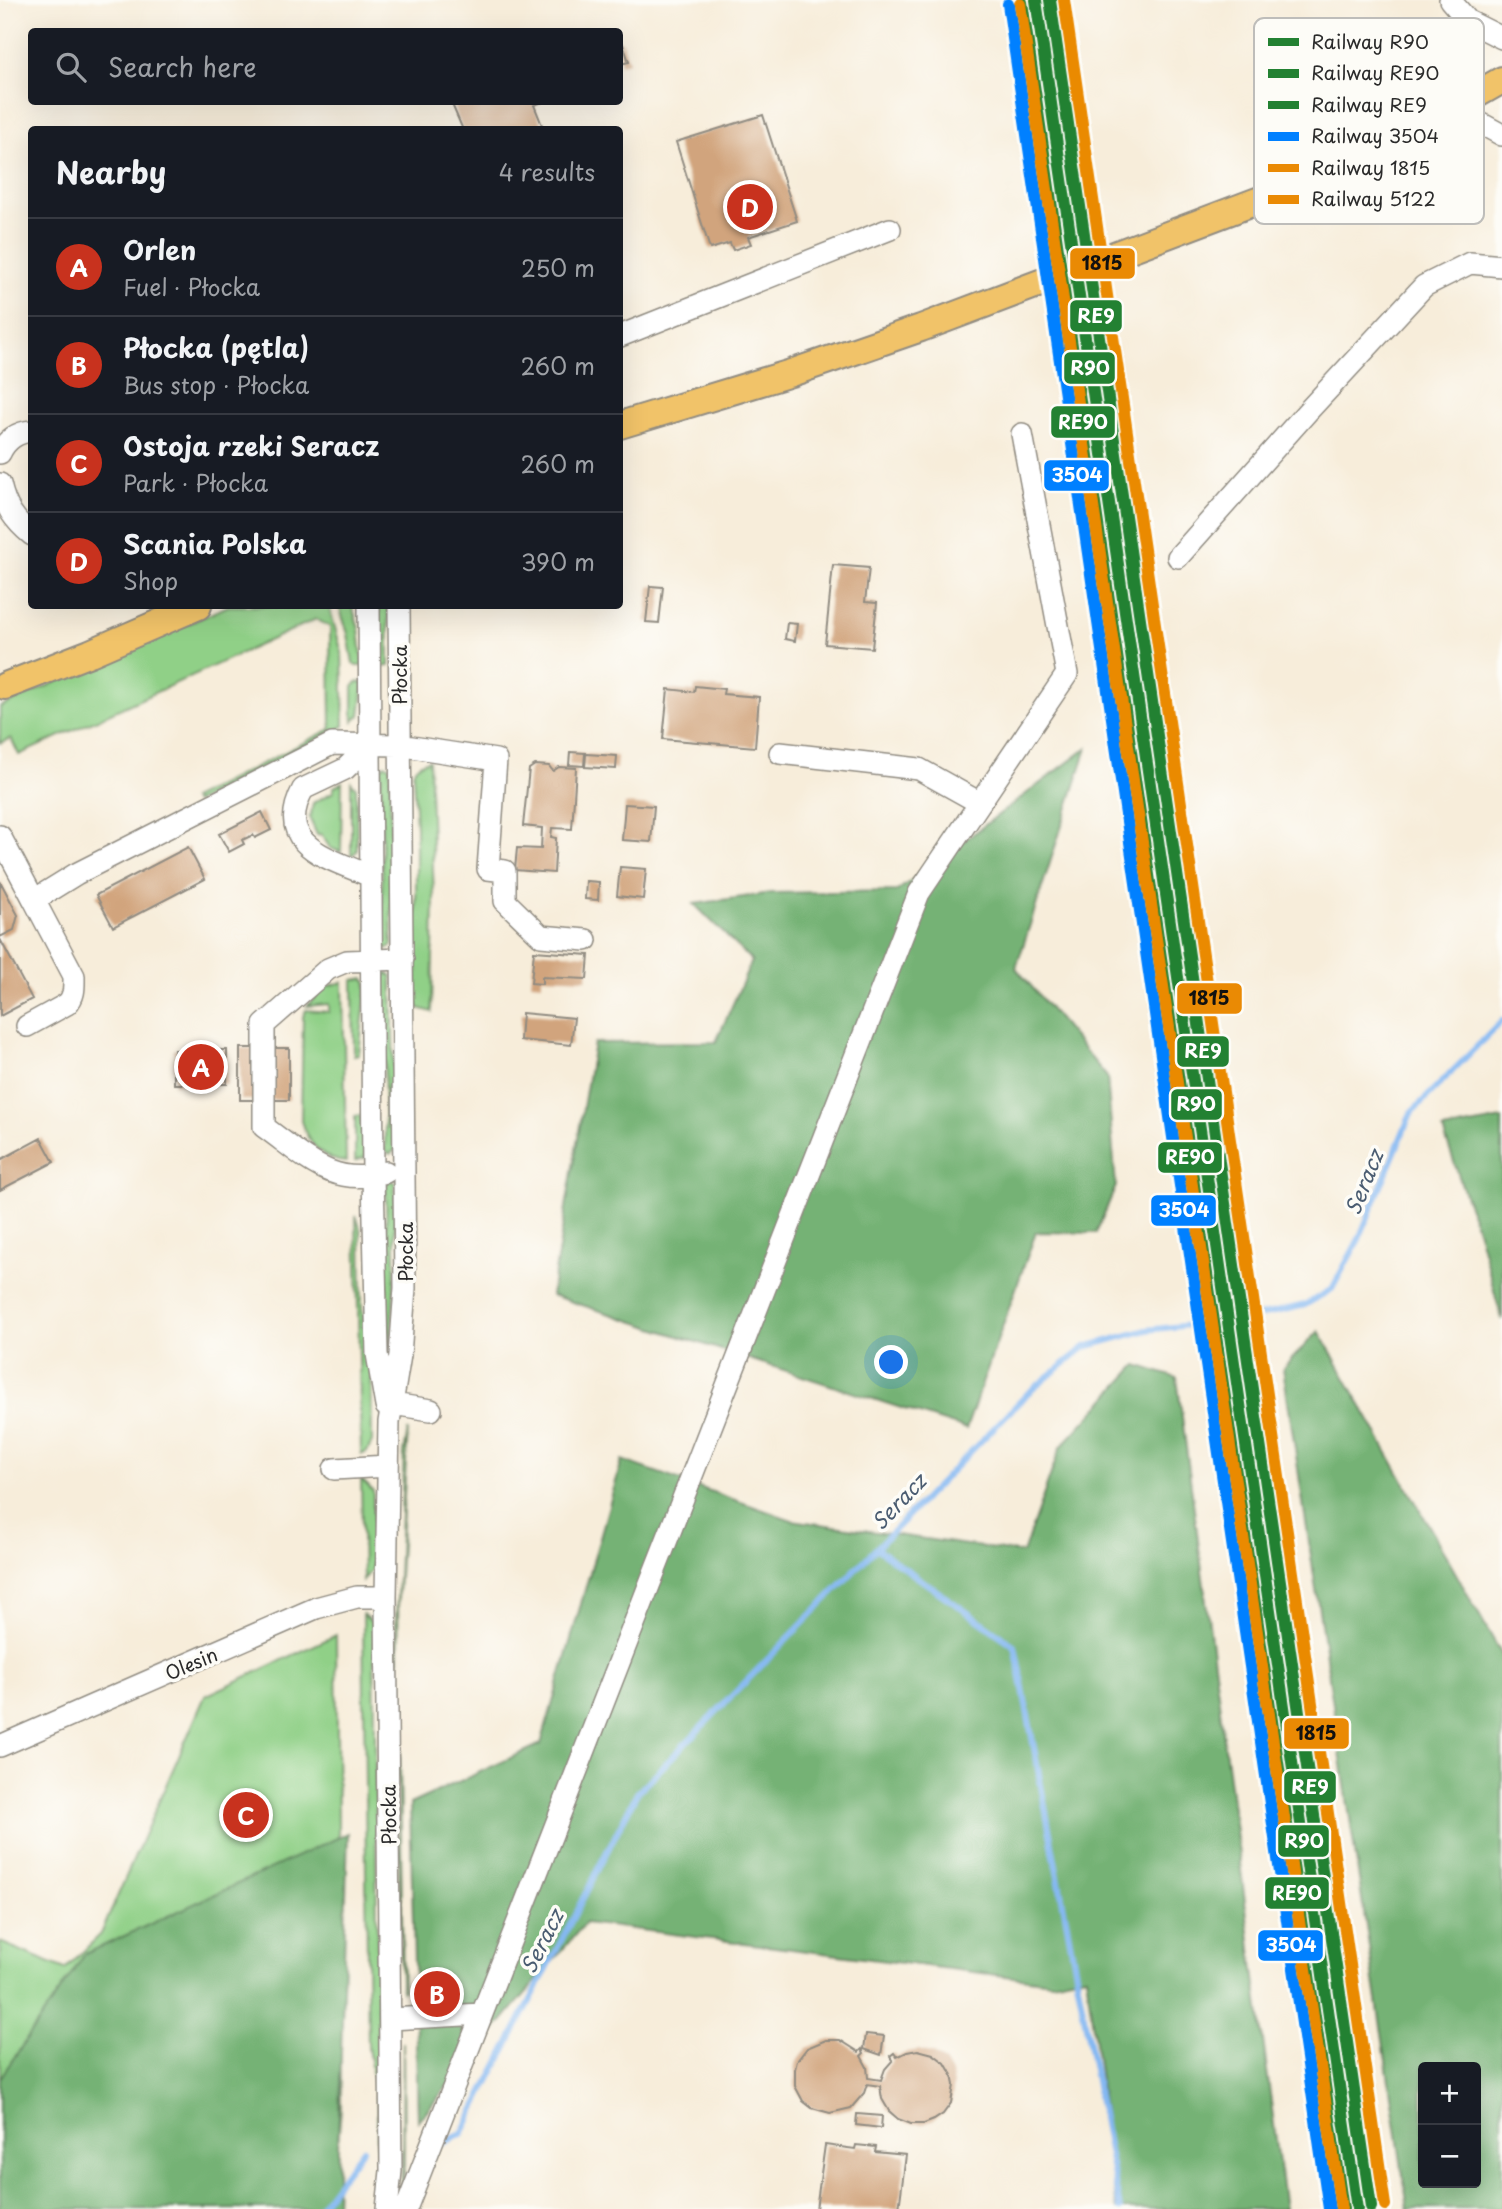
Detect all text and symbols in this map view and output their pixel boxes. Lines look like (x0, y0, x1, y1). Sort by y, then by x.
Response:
legend (1254, 18, 1484, 224)
text: Railway R90 (1311, 27, 1429, 55)
search box (28, 28, 623, 105)
text: Search here (108, 47, 257, 86)
icon: search (52, 48, 90, 86)
text: Railway RE90 (1311, 58, 1439, 86)
text: Railway RE9 (1311, 90, 1427, 118)
text: Railway 3504 (1311, 121, 1439, 149)
text: Nearby (56, 149, 166, 194)
text: Railway 1815 (1311, 153, 1430, 181)
text: 4 results (499, 154, 595, 189)
pin: D (727, 181, 773, 233)
text: Railway 5122 (1311, 184, 1436, 212)
text: Orlen (123, 230, 196, 269)
line badge: 1815 (1069, 247, 1136, 280)
text: 1815 (1081, 248, 1123, 276)
text: A (70, 250, 88, 285)
text: 250 m (521, 250, 595, 285)
text: Fuel · Płocka (123, 269, 260, 304)
line badge: RE9 (1069, 299, 1123, 333)
text: RE9 (1077, 301, 1115, 329)
text: Płocka (pętla) (123, 328, 309, 367)
text: B (71, 348, 87, 383)
text: 260 m (520, 348, 595, 383)
line badge: R90 (1063, 351, 1116, 385)
text: R90 (1070, 353, 1110, 381)
text: Bus stop · Płocka (123, 367, 309, 402)
line badge: RE90 (1050, 405, 1116, 439)
text: RE90 (1058, 407, 1108, 435)
text: Ostoja rzeki Seracz (123, 426, 380, 465)
text: C (70, 446, 88, 481)
text: 260 m (520, 446, 595, 481)
line badge: 3504 (1043, 459, 1110, 492)
text: 3504 (1051, 460, 1103, 488)
text: Park · Płocka (123, 465, 268, 500)
text: Scania Polska (123, 524, 307, 563)
text: D (70, 544, 88, 579)
text: 390 m (521, 544, 595, 579)
text: Shop (123, 563, 178, 598)
street label: Płocka (385, 645, 413, 705)
line badge: 1815 (1176, 982, 1243, 1015)
text: 1815 (1188, 983, 1230, 1011)
line badge: RE9 (1176, 1035, 1230, 1068)
text: RE9 (1184, 1036, 1222, 1064)
pin: A (178, 1041, 224, 1093)
line badge: R90 (1170, 1088, 1223, 1121)
text: R90 (1176, 1089, 1216, 1117)
line badge: RE90 (1157, 1141, 1223, 1174)
text: RE90 (1165, 1142, 1215, 1170)
water label: Seracz (1336, 1142, 1392, 1219)
line badge: 3504 (1150, 1194, 1217, 1227)
text: 3504 (1158, 1195, 1210, 1223)
street label: Płocka (391, 1222, 419, 1282)
your location (874, 1345, 908, 1379)
water label: Seracz (863, 1464, 935, 1536)
street label: Olesin (160, 1639, 222, 1687)
line badge: 1815 (1283, 1717, 1350, 1750)
text: 1815 (1295, 1718, 1337, 1746)
line badge: RE9 (1283, 1770, 1337, 1804)
text: RE9 (1291, 1772, 1329, 1800)
street label: Płocka (373, 1784, 403, 1845)
pin: C (223, 1789, 269, 1841)
line badge: R90 (1277, 1824, 1330, 1858)
text: R90 (1284, 1826, 1324, 1854)
line badge: RE90 (1264, 1876, 1330, 1910)
text: RE90 (1272, 1878, 1322, 1906)
water label: Seracz (512, 1901, 572, 1978)
line badge: 3504 (1257, 1929, 1324, 1962)
text: 3504 (1265, 1930, 1317, 1958)
pin: B (414, 1968, 460, 2020)
map controls (1418, 2062, 1481, 2188)
button: + (1418, 2062, 1481, 2125)
button: − (1418, 2125, 1481, 2188)

